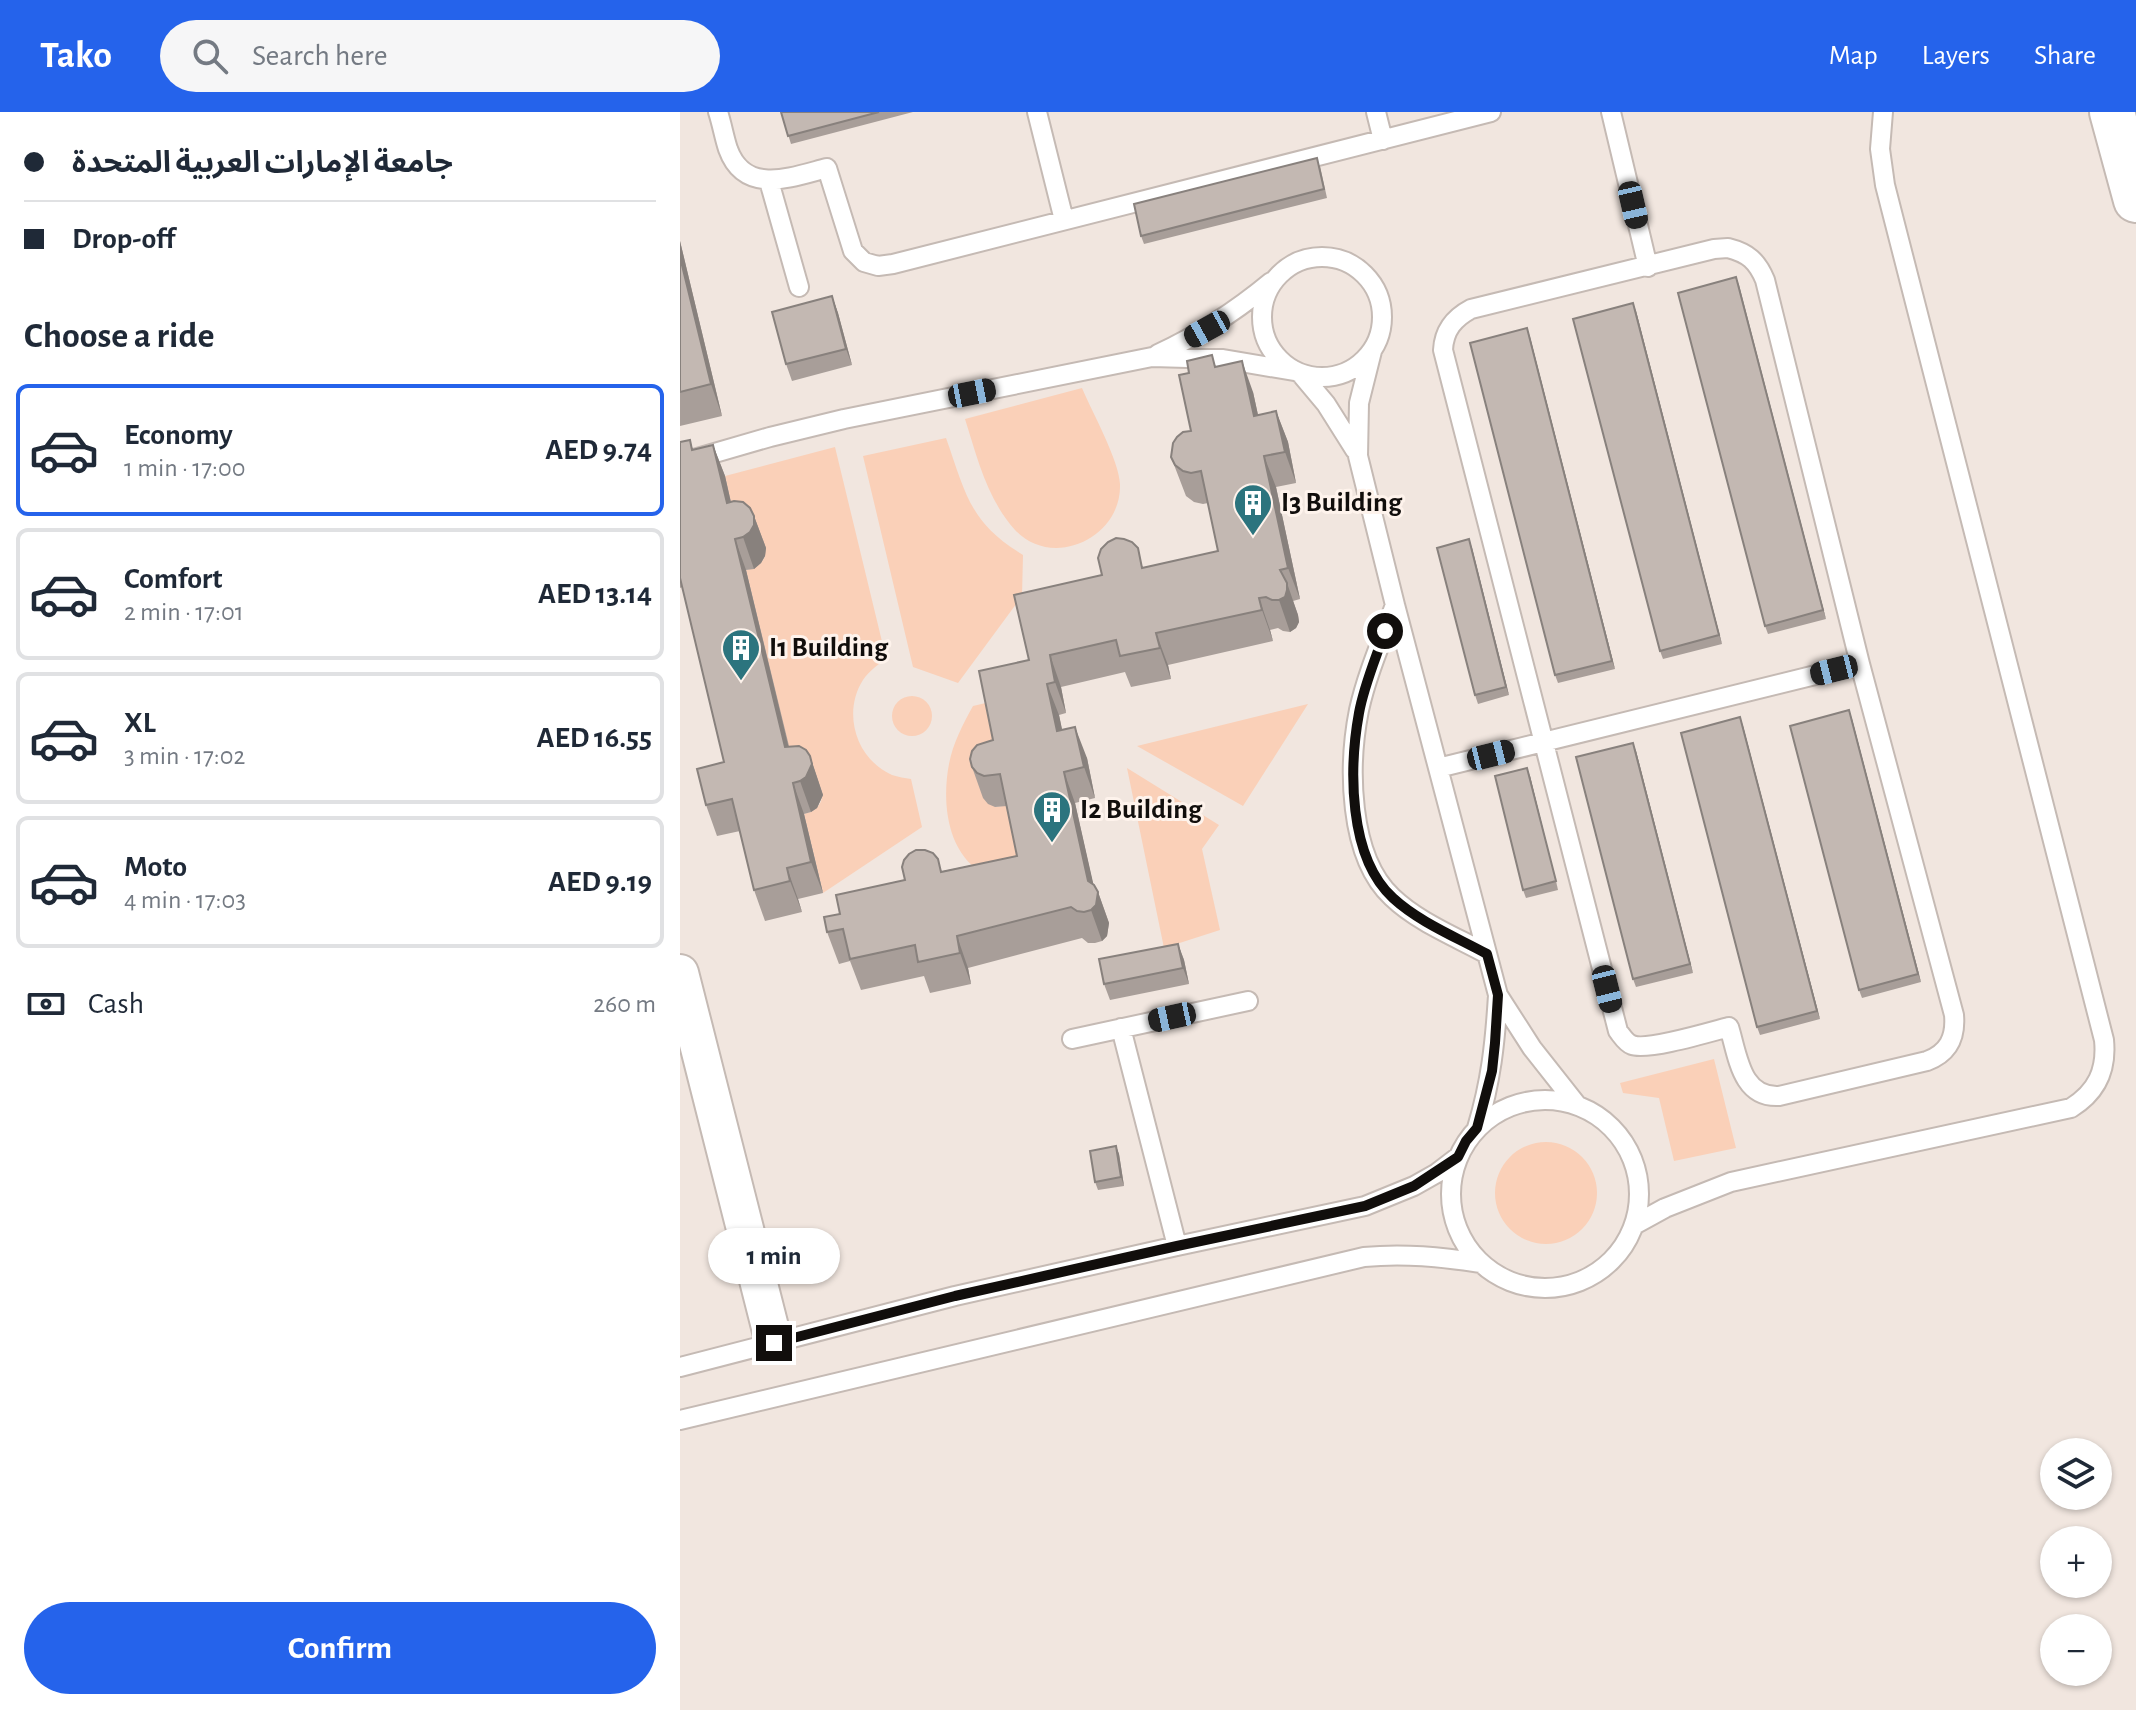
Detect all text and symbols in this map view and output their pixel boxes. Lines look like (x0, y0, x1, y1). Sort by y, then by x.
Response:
search box (160, 20, 720, 92)
icon: search (188, 34, 232, 78)
text: Tako (40, 37, 112, 75)
text: Search here (252, 41, 388, 71)
text: Map (1829, 42, 1878, 70)
text: Layers (1922, 42, 1990, 70)
text: Share (2034, 42, 2096, 70)
text: جامعة الإمارات العربية المتحدة (72, 148, 453, 178)
car (1616, 179, 1650, 231)
text: Drop-off (72, 224, 175, 254)
car (1180, 307, 1234, 351)
text: Choose a ride (24, 318, 214, 354)
car (946, 377, 998, 409)
icon: car (28, 414, 100, 486)
text: Economy (124, 420, 233, 450)
text: AED 9.74 (545, 435, 652, 465)
text: 1 min · 17:00 (124, 455, 245, 481)
building icon: I3 Building (1232, 482, 1274, 537)
place label: I3 Building (1281, 489, 1403, 517)
icon: car (28, 558, 100, 630)
text: Comfort (124, 564, 223, 594)
text: AED 13.14 (538, 579, 652, 609)
text: 2 min · 17:01 (124, 599, 244, 625)
route start (1367, 613, 1403, 649)
building icon: I1 Building (720, 627, 762, 682)
place label: I1 Building (769, 634, 889, 662)
car (1808, 653, 1860, 687)
icon: car (28, 702, 100, 774)
text: XL (124, 708, 156, 738)
text: AED 16.55 (536, 723, 652, 753)
car (1465, 738, 1517, 772)
text: 3 min · 17:02 (124, 743, 245, 769)
building icon: I2 Building (1031, 789, 1073, 844)
place label: I2 Building (1080, 796, 1203, 824)
icon: car (28, 846, 100, 918)
text: Moto (124, 852, 187, 882)
text: AED 9.19 (548, 867, 652, 897)
text: 4 min · 17:03 (124, 887, 246, 913)
car (1590, 963, 1624, 1015)
icon: cash (24, 982, 68, 1026)
text: Cash (88, 989, 144, 1019)
text: 260 m (593, 991, 656, 1017)
car (1146, 1000, 1198, 1034)
callout: 1 min (708, 1227, 840, 1283)
text: 1 min (747, 1243, 801, 1269)
route end (756, 1325, 792, 1361)
map controls (2040, 1438, 2112, 1686)
button: layers (2040, 1438, 2112, 1510)
button: + (2040, 1526, 2112, 1598)
button: Confirm (24, 1602, 656, 1694)
button: − (2040, 1614, 2112, 1686)

